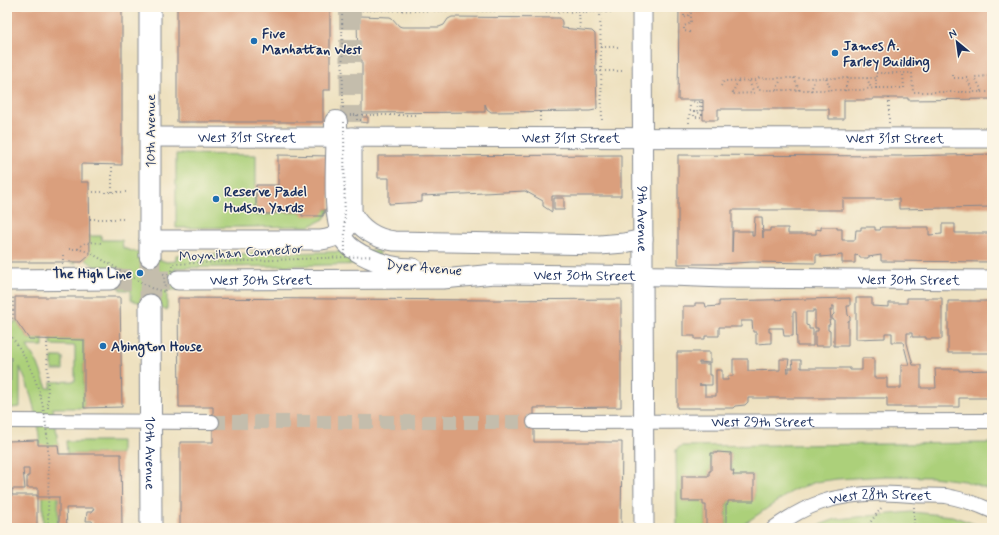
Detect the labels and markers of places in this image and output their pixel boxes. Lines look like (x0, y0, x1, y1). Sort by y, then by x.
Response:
place label: Five Manhattan West (262, 25, 362, 59)
marker: Five Manhattan West (249, 36, 259, 46)
place label: James A. Farley Building (843, 37, 930, 73)
marker: James A. Farley Building (830, 48, 840, 58)
place label: Reserve Padel Hudson Yards (224, 183, 307, 217)
marker: Reserve Padel Hudson Yards (211, 194, 221, 204)
place label: The High Line (53, 265, 132, 284)
marker: The High Line (135, 268, 145, 278)
place label: Abington House (111, 338, 203, 358)
marker: Abington House (98, 341, 108, 351)

